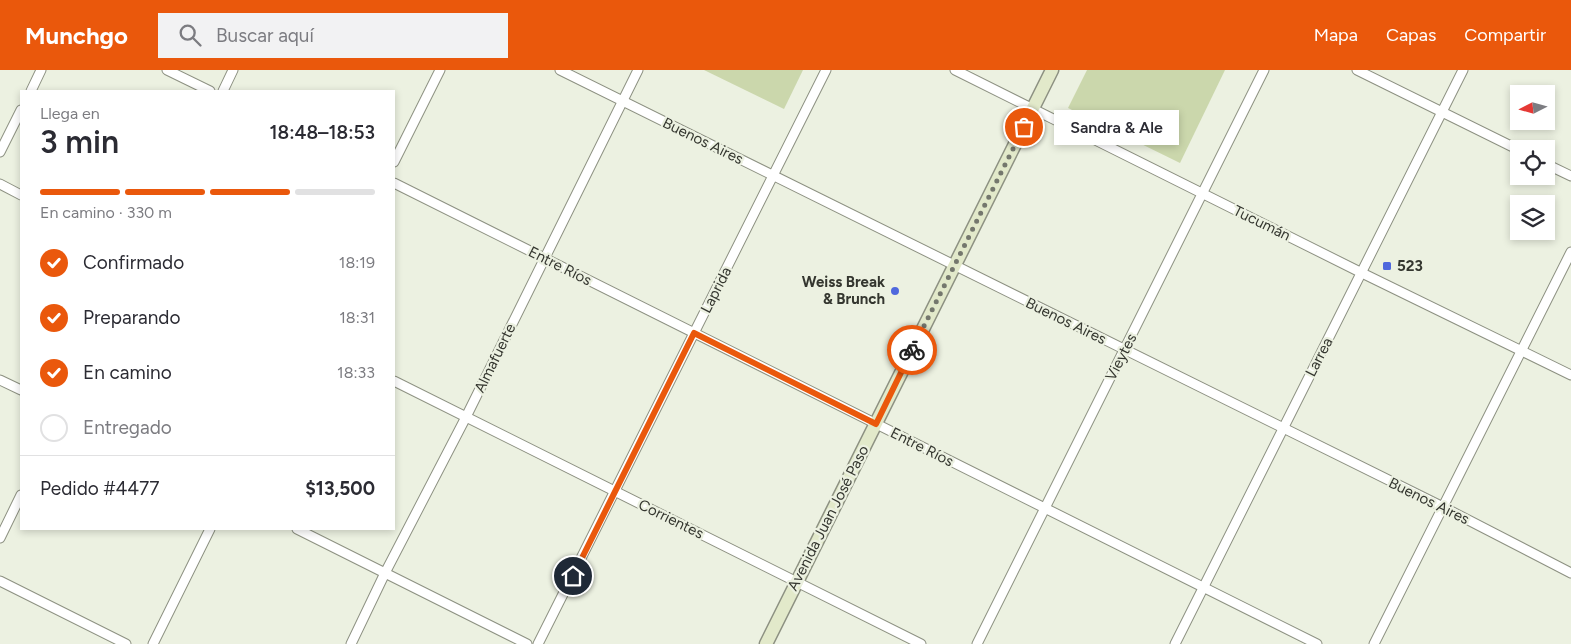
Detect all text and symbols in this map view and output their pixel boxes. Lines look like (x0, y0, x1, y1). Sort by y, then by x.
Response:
search box (158, 13, 508, 58)
text: Munchgo (25, 21, 128, 50)
icon: search (176, 21, 204, 49)
text: Buscar aquí (216, 24, 314, 47)
text: Mapa (1314, 24, 1358, 46)
text: Capas (1386, 24, 1436, 46)
text: Compartir (1464, 24, 1546, 46)
north arrow (1510, 85, 1555, 130)
map controls (1510, 85, 1555, 240)
text: Llega en (40, 104, 100, 123)
pin (1003, 106, 1045, 148)
callout: Sandra & Ale (1054, 110, 1179, 144)
icon: bag (1010, 113, 1038, 141)
street label: Buenos Aires (660, 114, 746, 168)
text: Sandra & Ale (1070, 118, 1163, 137)
text: 18:48–18:53 (270, 121, 375, 144)
text: 3 min (40, 123, 119, 161)
button: locate (1510, 140, 1555, 185)
button: layers (1510, 195, 1555, 240)
street label: Tucumán (1231, 201, 1293, 245)
text: En camino · 330 m (40, 203, 172, 222)
street label: Entre Ríos (525, 242, 595, 290)
icon: check (40, 249, 68, 277)
text: Confirmado (83, 251, 184, 274)
text: 18:19 (339, 253, 375, 272)
place label: 523 (1397, 257, 1423, 275)
marker: 523 (1381, 260, 1393, 272)
street label: Laprida (697, 264, 735, 316)
place label: Weiss Break & Brunch (802, 273, 885, 308)
marker: Weiss Break & Brunch (889, 285, 901, 297)
street label: Buenos Aires (1023, 294, 1109, 348)
icon: check (40, 304, 68, 332)
text: Preparando (83, 306, 181, 329)
text: 18:31 (339, 308, 375, 327)
street label: Almafuerte (471, 320, 519, 396)
courier (887, 325, 937, 375)
street label: Vieytes (1101, 330, 1141, 384)
street label: Larrea (1302, 334, 1336, 380)
icon: bike (898, 336, 926, 364)
icon: check (40, 359, 68, 387)
text: En camino (83, 361, 172, 384)
text: 18:33 (337, 363, 375, 382)
text: Entregado (83, 416, 172, 439)
street label: Entre Ríos (887, 423, 957, 471)
street label: Avenida Juan José Paso (783, 442, 873, 594)
street label: Buenos Aires (1386, 474, 1472, 528)
text: Pedido #4477 (40, 477, 160, 500)
text: $13,500 (305, 477, 375, 500)
street label: Corrientes (635, 495, 707, 543)
pin (552, 555, 594, 597)
icon: home (559, 562, 587, 590)

